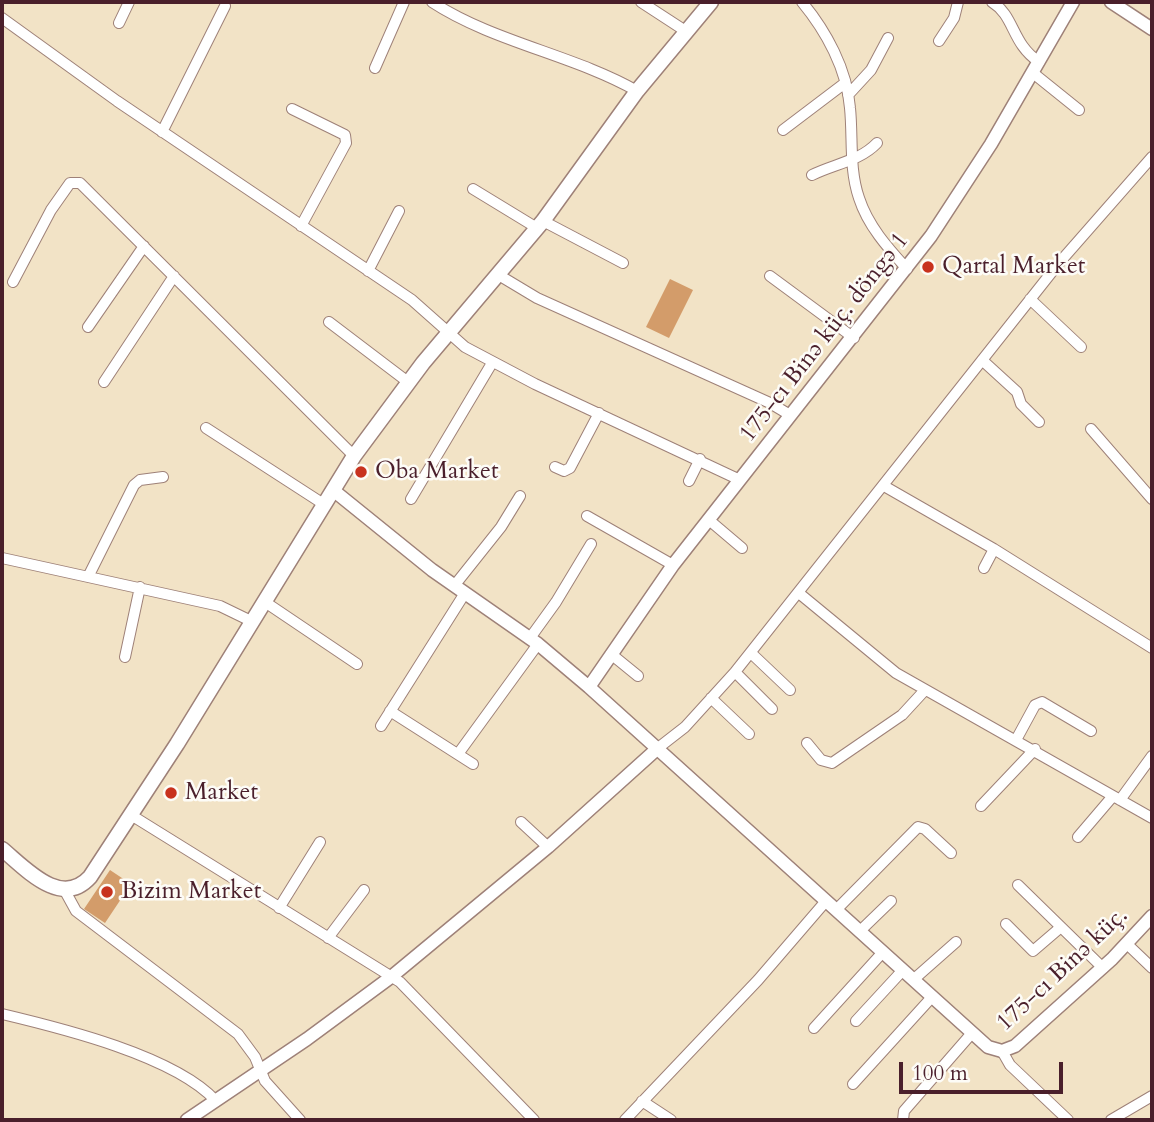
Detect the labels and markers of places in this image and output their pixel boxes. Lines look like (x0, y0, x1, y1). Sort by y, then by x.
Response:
place label: Qartal Market (942, 253, 1085, 281)
marker: Qartal Market (920, 259, 936, 275)
place label: Oba Market (375, 458, 498, 486)
marker: Oba Market (353, 464, 369, 480)
place label: Market (185, 779, 258, 807)
marker: Market (163, 785, 179, 801)
place label: Bizim Market (121, 878, 261, 906)
marker: Bizim Market (99, 884, 115, 900)

